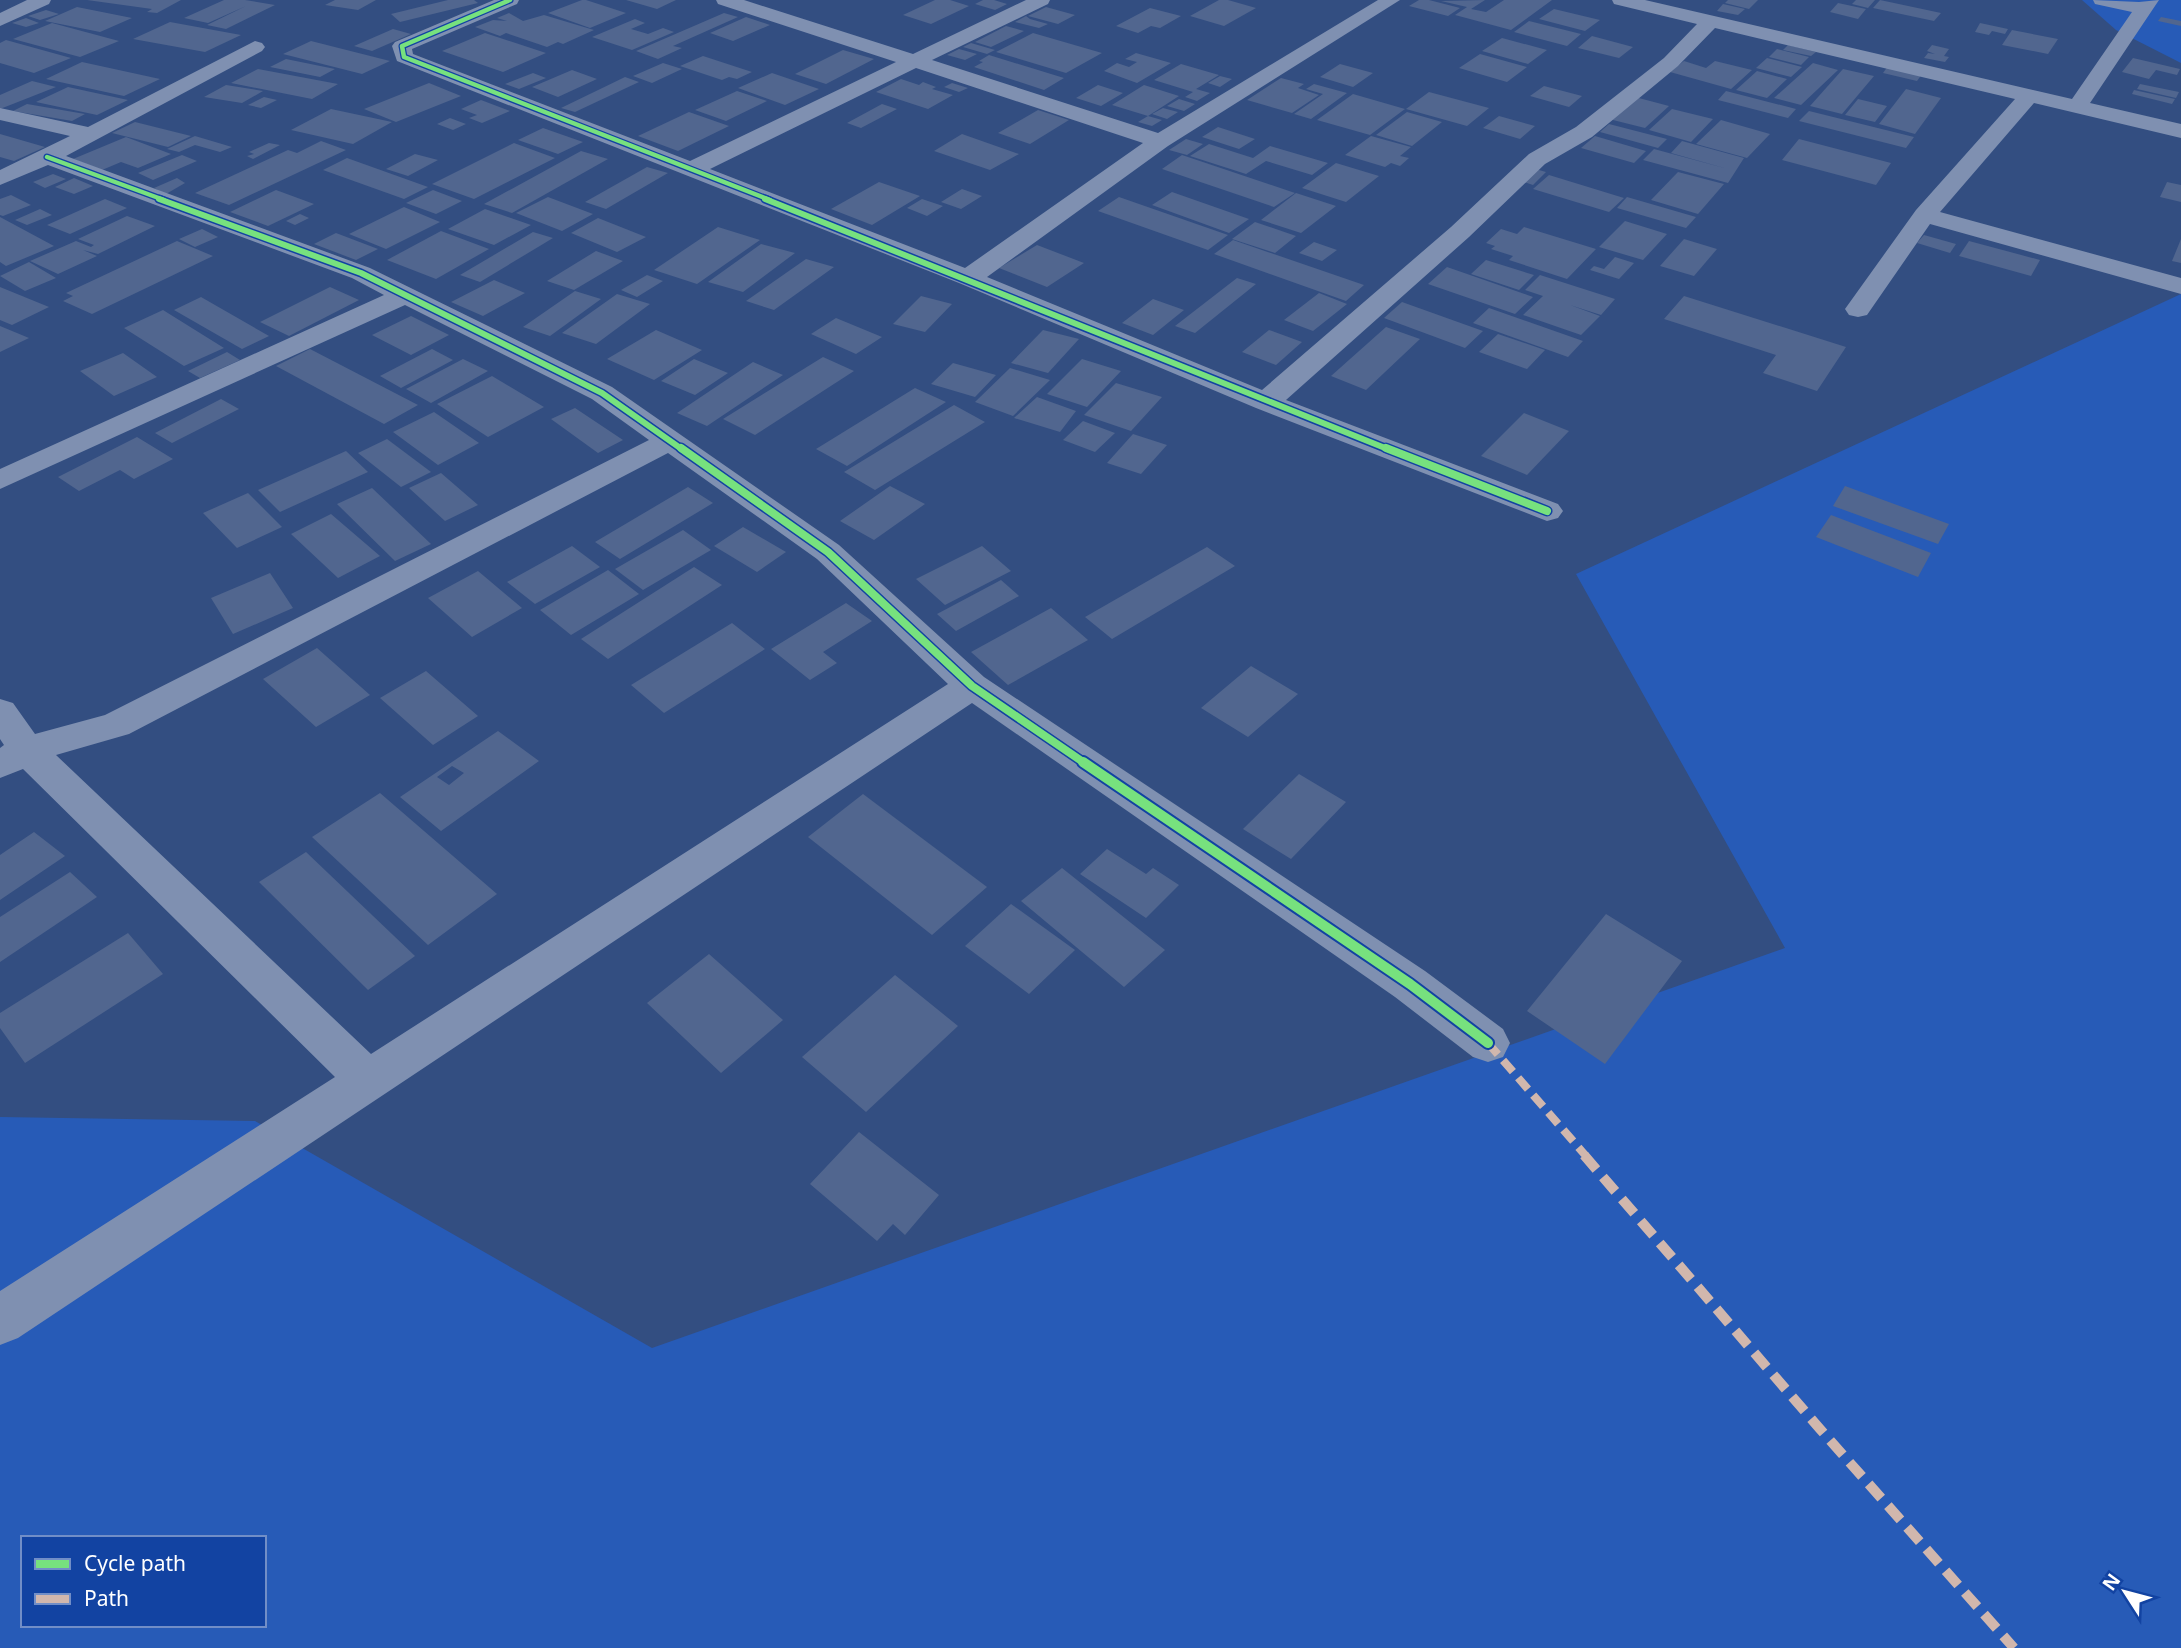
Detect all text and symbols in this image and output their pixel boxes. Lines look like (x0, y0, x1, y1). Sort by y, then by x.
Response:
legend (21, 1536, 266, 1627)
text: Cycle path (84, 1549, 186, 1577)
north arrow (2090, 1557, 2160, 1627)
text: N (2096, 1568, 2126, 1596)
text: Path (84, 1584, 129, 1612)

